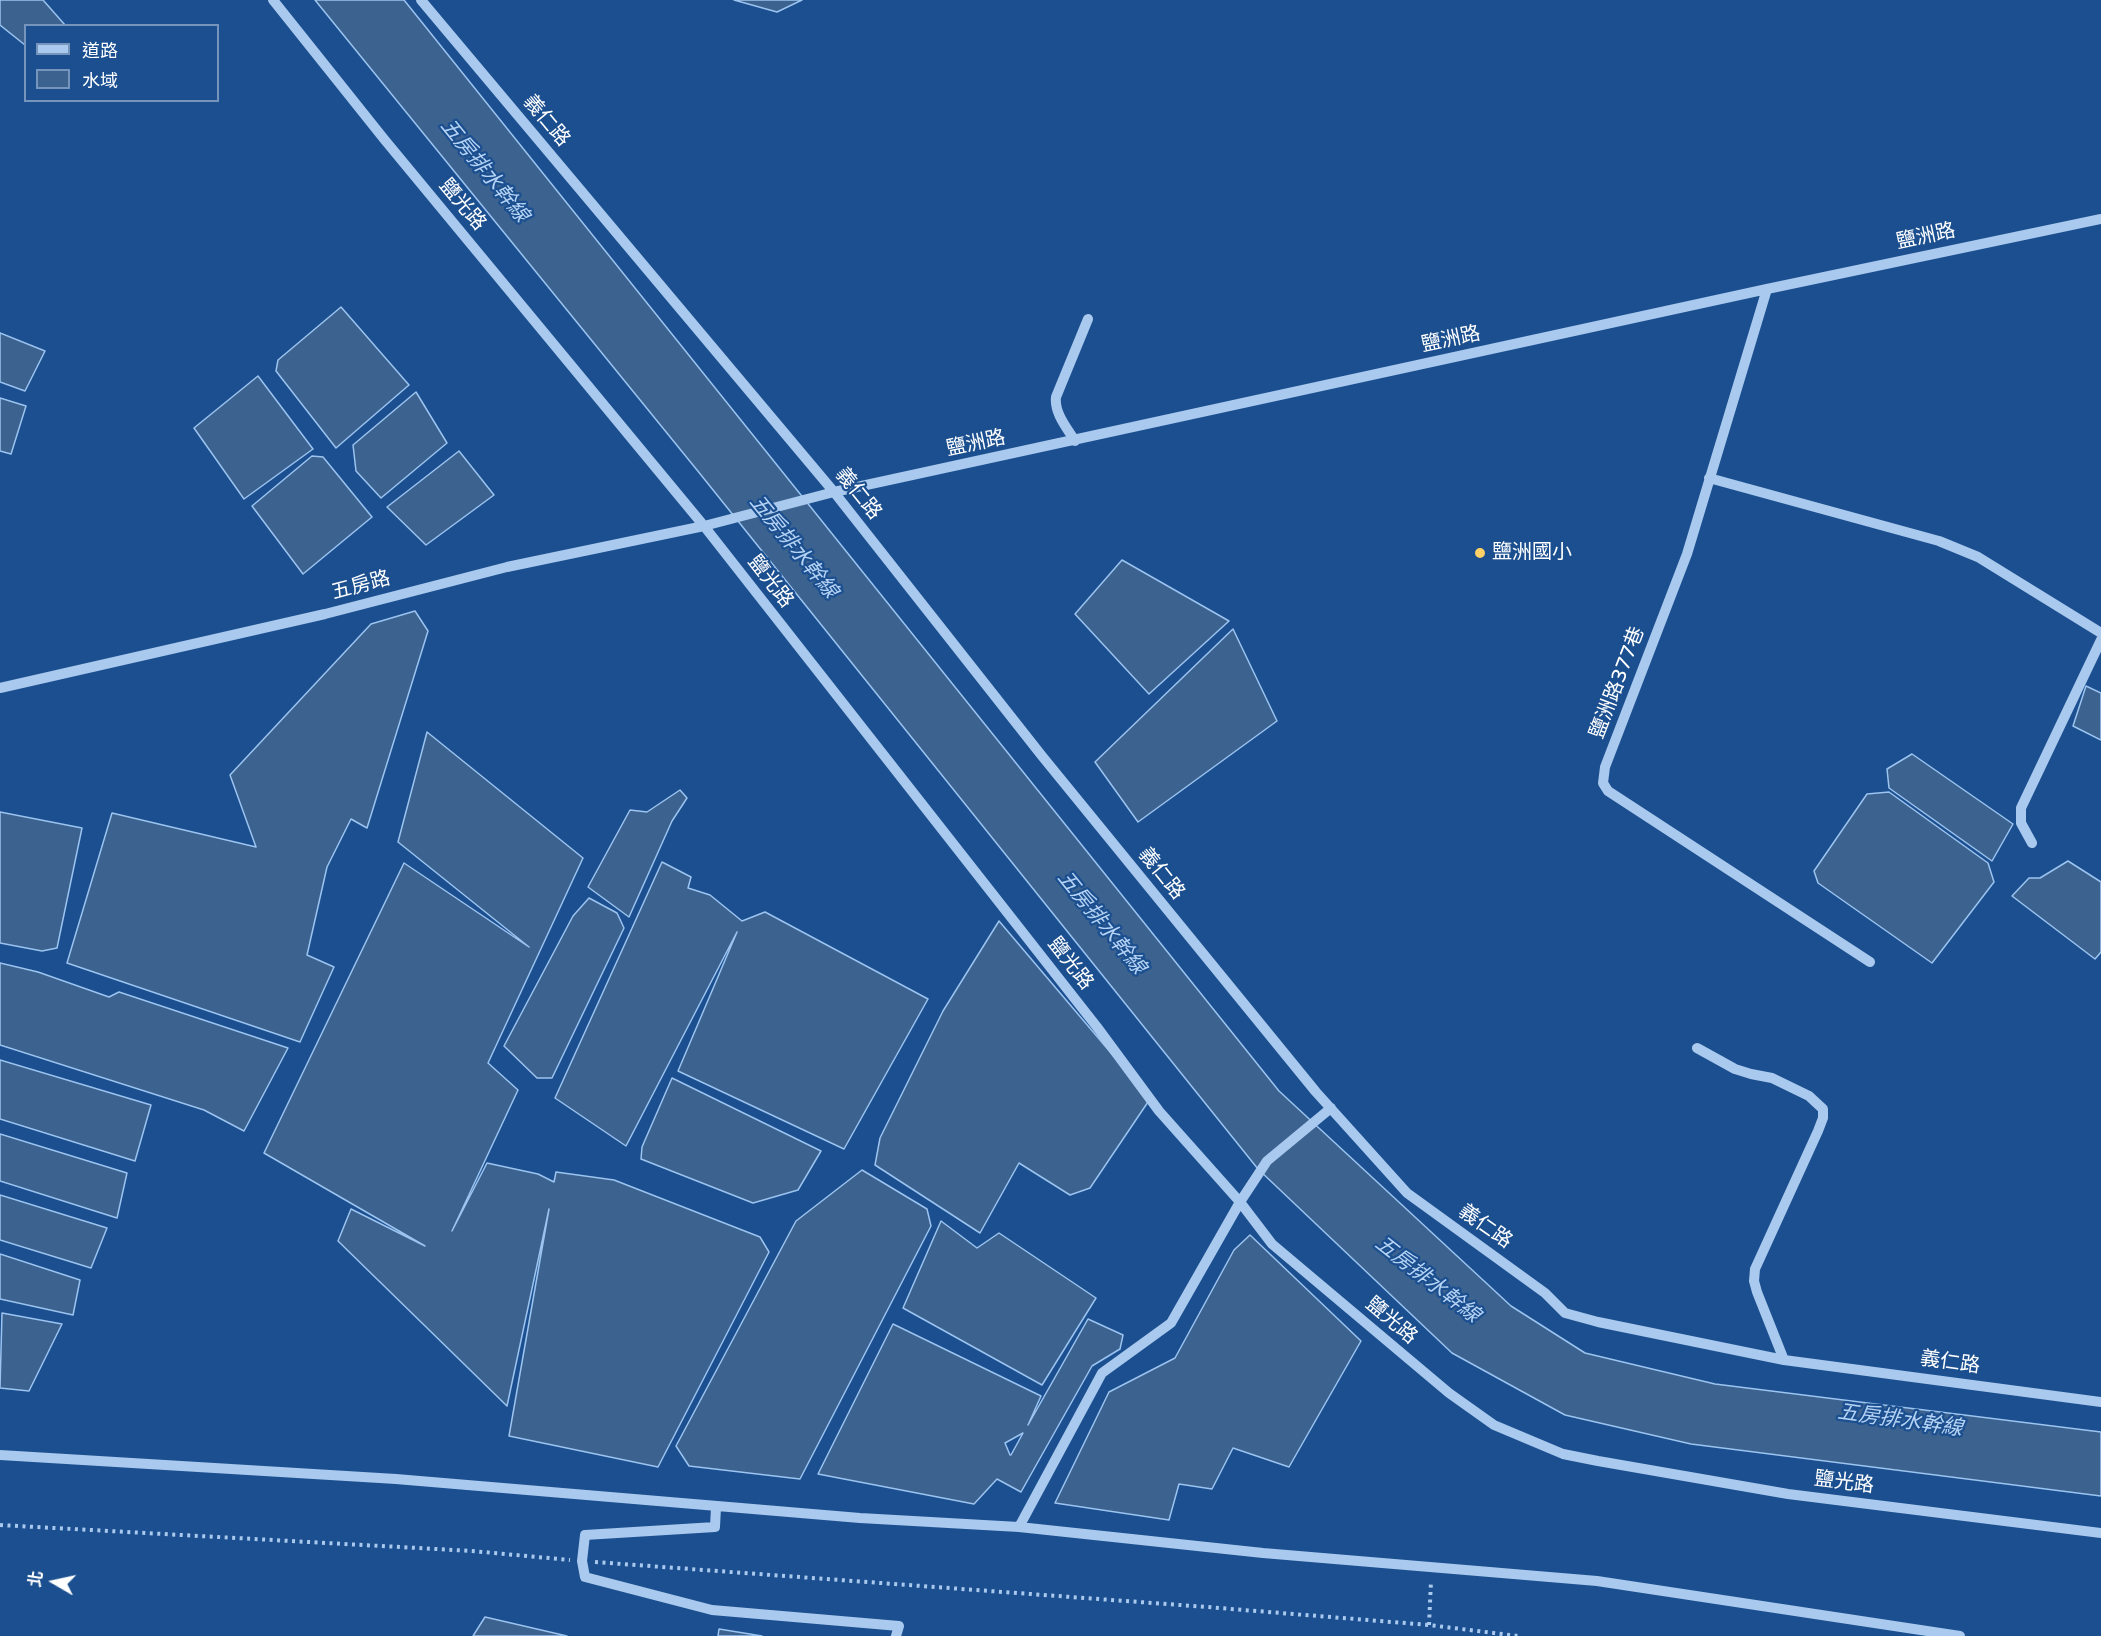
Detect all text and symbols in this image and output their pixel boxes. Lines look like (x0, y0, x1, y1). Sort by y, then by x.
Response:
legend (24, 24, 219, 102)
text: 道路 (82, 40, 118, 62)
text: 水域 (82, 70, 118, 92)
street label: 義仁路 (518, 90, 574, 152)
water label: 五房排水幹線 (435, 114, 533, 228)
street label: 鹽光路 (434, 174, 490, 236)
street label: 鹽洲路 (1894, 219, 1958, 255)
street label: 鹽洲路 (1419, 322, 1483, 358)
street label: 鹽洲路 (944, 426, 1008, 462)
street label: 義仁路 (830, 463, 886, 525)
water label: 五房排水幹線 (744, 490, 842, 604)
place label: 鹽洲國小 (1492, 541, 1572, 565)
marker: 鹽洲國小 (1473, 546, 1487, 560)
street label: 鹽光路 (742, 551, 798, 613)
street label: 五房路 (329, 567, 393, 605)
street label: 鹽洲路377巷 (1586, 624, 1650, 742)
street label: 義仁路 (1133, 843, 1189, 905)
water label: 五房排水幹線 (1052, 866, 1150, 980)
street label: 鹽光路 (1042, 933, 1098, 995)
street label: 義仁路 (1454, 1200, 1516, 1254)
water label: 五房排水幹線 (1370, 1231, 1484, 1329)
street label: 鹽光路 (1360, 1293, 1422, 1349)
street label: 義仁路 (1919, 1347, 1981, 1379)
water label: 五房排水幹線 (1836, 1400, 1964, 1442)
street label: 鹽光路 (1813, 1467, 1875, 1499)
north arrow (24, 1552, 84, 1612)
text: 北 (25, 1570, 47, 1589)

